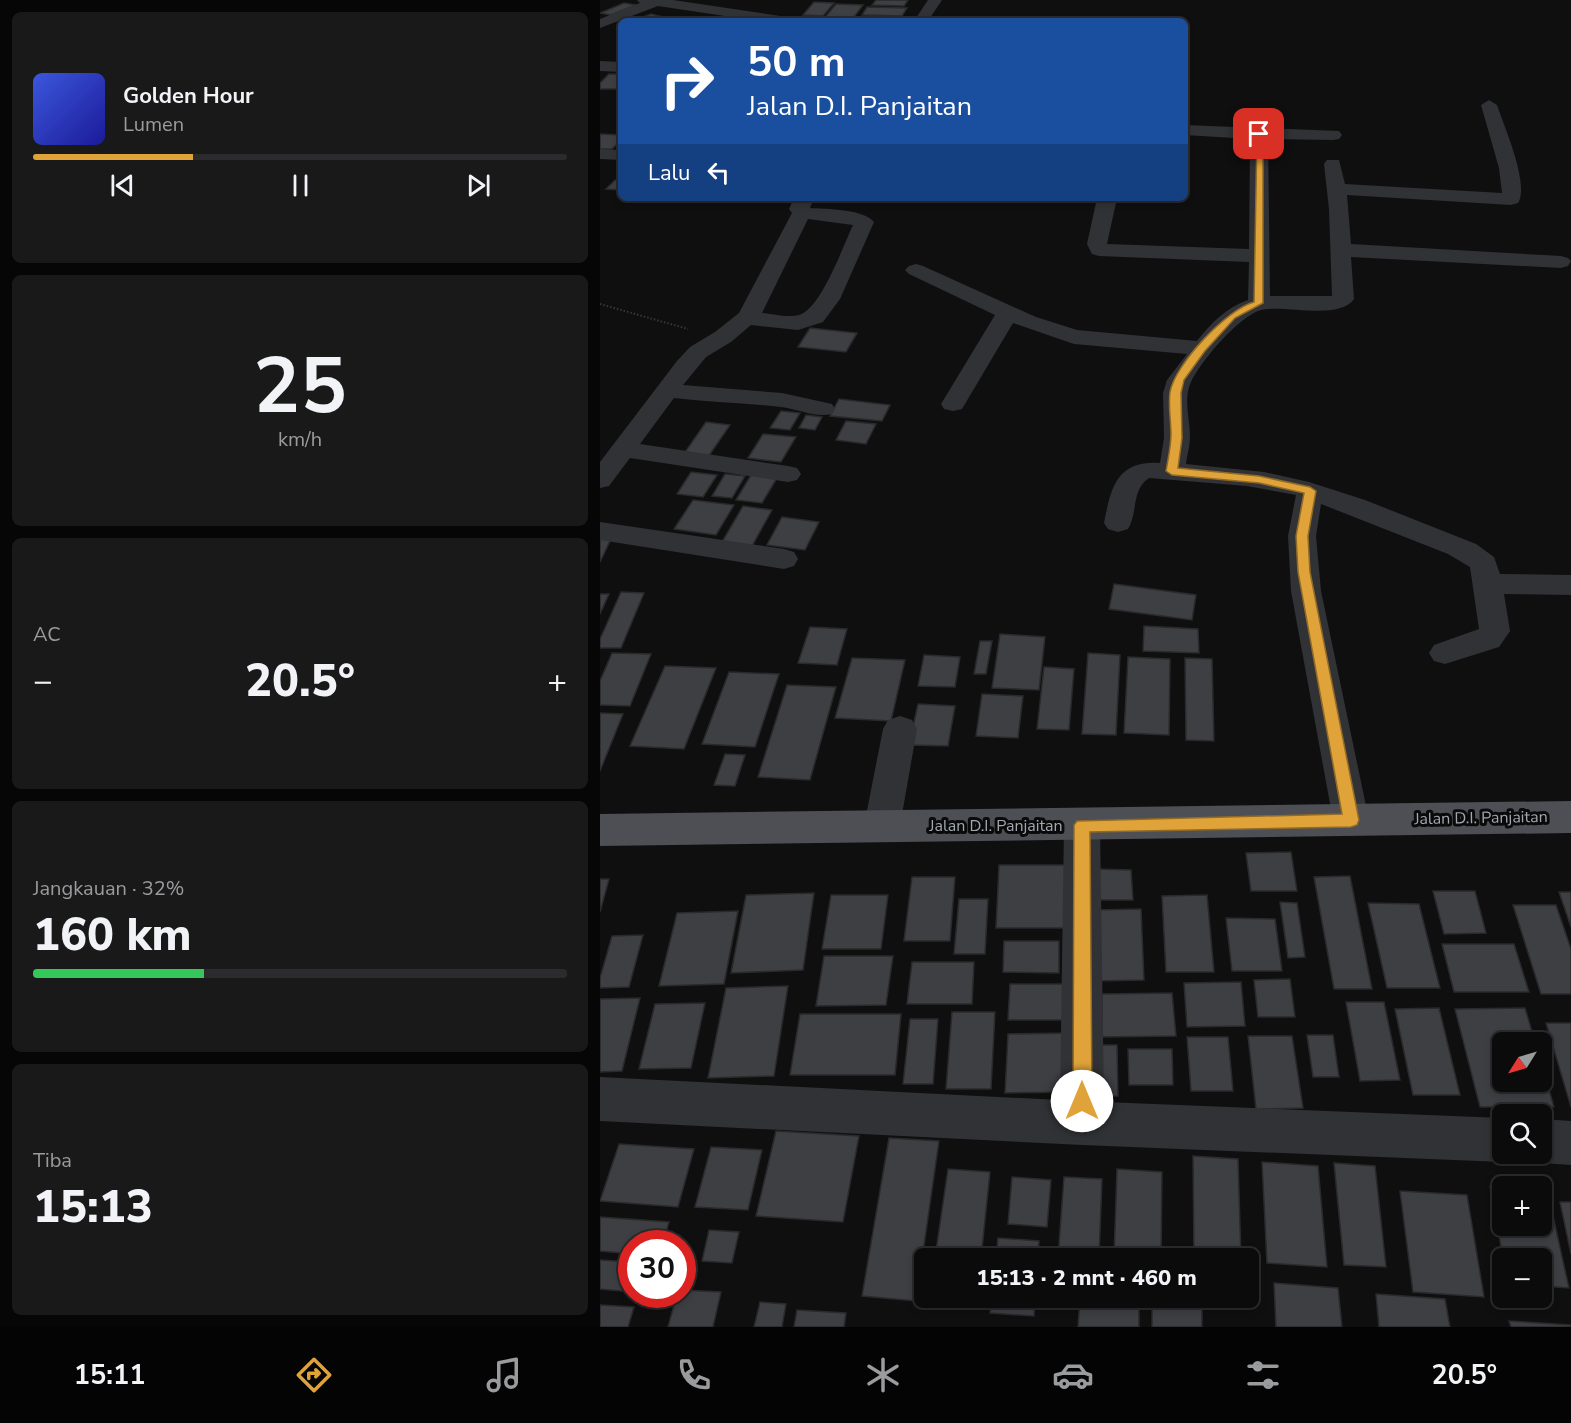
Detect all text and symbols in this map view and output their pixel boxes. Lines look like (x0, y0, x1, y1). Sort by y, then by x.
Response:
text: 50 m (747, 34, 846, 91)
icon: right (648, 42, 726, 120)
text: Golden Hour (123, 81, 254, 111)
text: Jalan D.I. Panjaitan (747, 88, 972, 125)
pin (1233, 108, 1284, 159)
text: Lumen (123, 111, 184, 138)
icon: arrive (1242, 117, 1275, 150)
icon: left (702, 156, 735, 189)
text: Lalu (648, 158, 690, 188)
icon: previous (106, 169, 139, 202)
icon: pause (284, 169, 317, 202)
icon: next (462, 169, 495, 202)
text: 25 (253, 333, 347, 440)
text: km/h (278, 426, 322, 453)
text: AC (33, 621, 61, 648)
text: 20.5° (245, 651, 355, 712)
text: − (33, 659, 53, 704)
text: + (547, 659, 567, 704)
street label: Jalan D.I. Panjaitan (1413, 806, 1548, 830)
street label: Jalan D.I. Panjaitan (928, 815, 1063, 837)
text: Jangkauan · 32% (33, 875, 184, 902)
text: 160 km (33, 905, 192, 966)
north arrow (1492, 1032, 1552, 1092)
map controls (1492, 1032, 1552, 1308)
position arrow (1050, 1069, 1114, 1133)
button: search (1492, 1104, 1552, 1164)
text: Tiba (33, 1147, 72, 1174)
button: + (1492, 1176, 1552, 1236)
text: 15:13 (33, 1177, 153, 1238)
speed limit sign: 30 (618, 1230, 696, 1308)
button: − (1492, 1248, 1552, 1308)
text: 15:13 · 2 mnt · 460 m (976, 1263, 1197, 1293)
icon: directions (293, 1354, 335, 1396)
icon: music (483, 1354, 525, 1396)
icon: phone (673, 1354, 715, 1396)
icon: climate (862, 1354, 904, 1396)
icon: car (1052, 1354, 1094, 1396)
icon: filters (1242, 1354, 1284, 1396)
text: 15:11 (74, 1357, 145, 1394)
text: 20.5° (1432, 1357, 1497, 1394)

